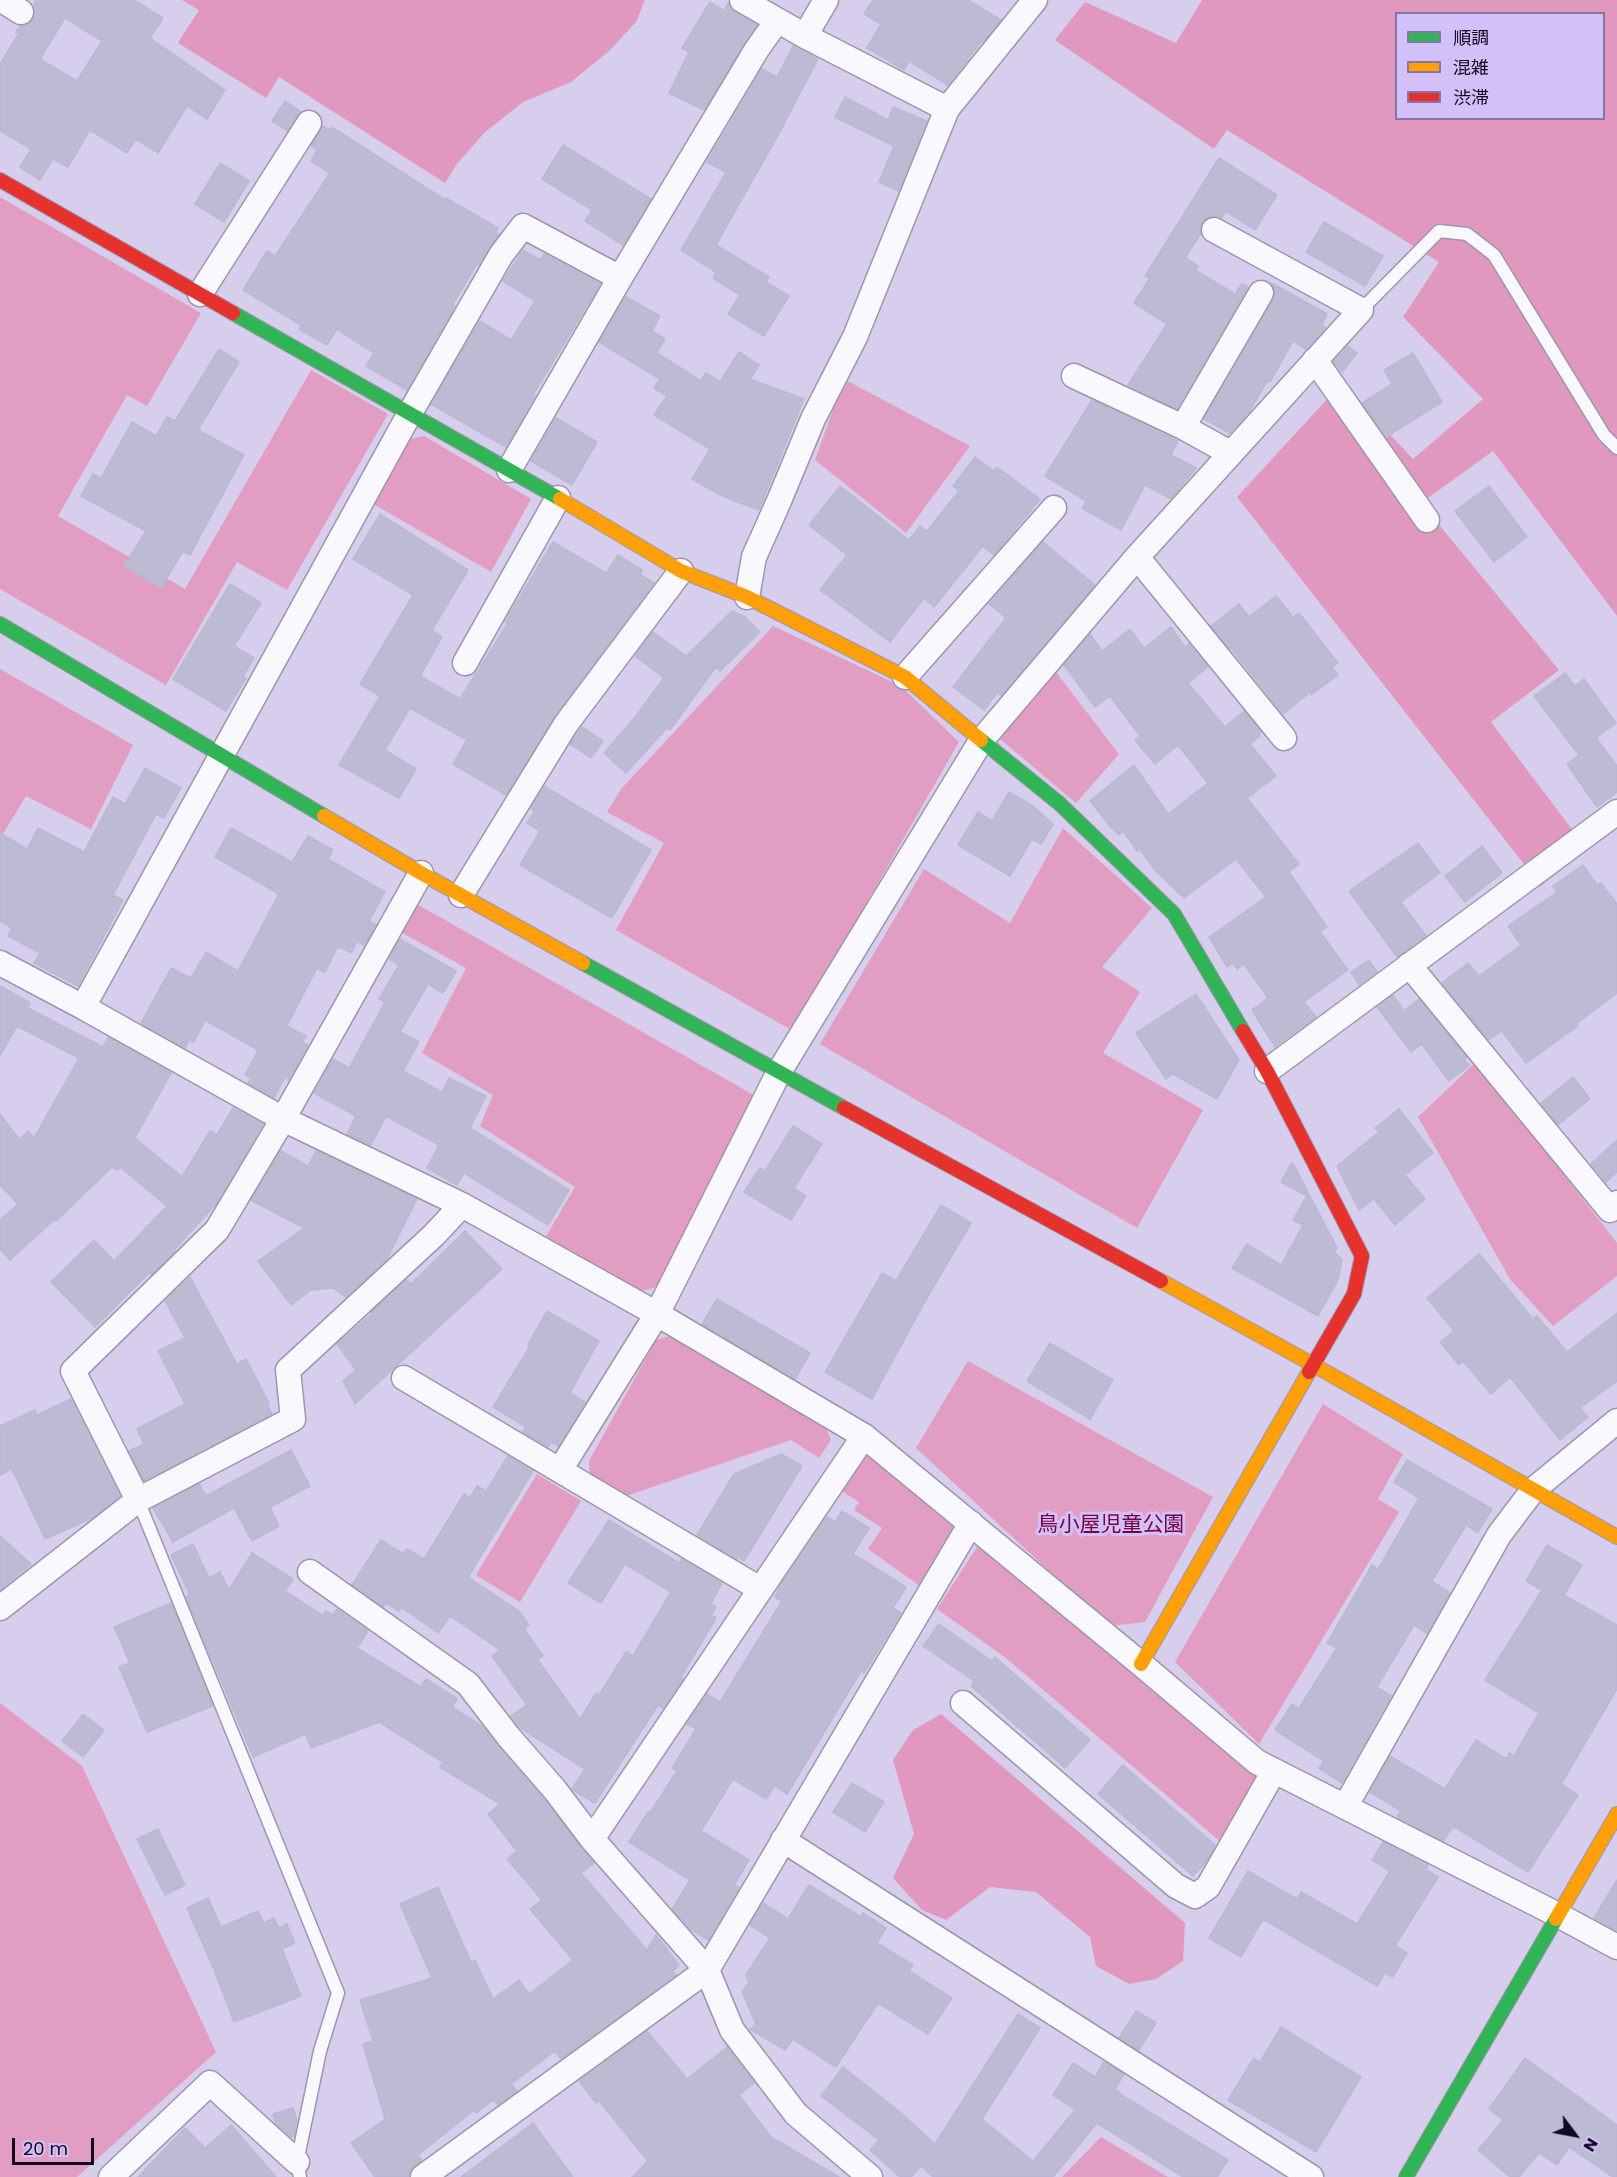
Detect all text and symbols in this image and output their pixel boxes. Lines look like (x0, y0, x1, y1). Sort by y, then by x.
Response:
legend (1395, 12, 1605, 120)
text: 順調 (1453, 25, 1489, 50)
text: 混雑 (1453, 55, 1489, 80)
text: 渋滞 (1453, 85, 1489, 110)
park label: 鳥小屋児童公園 (1038, 1513, 1184, 1539)
north arrow (1545, 2105, 1605, 2165)
scale bar (15, 2126, 98, 2164)
text: N (1578, 2134, 1604, 2156)
text: 20 m (23, 2136, 68, 2161)

